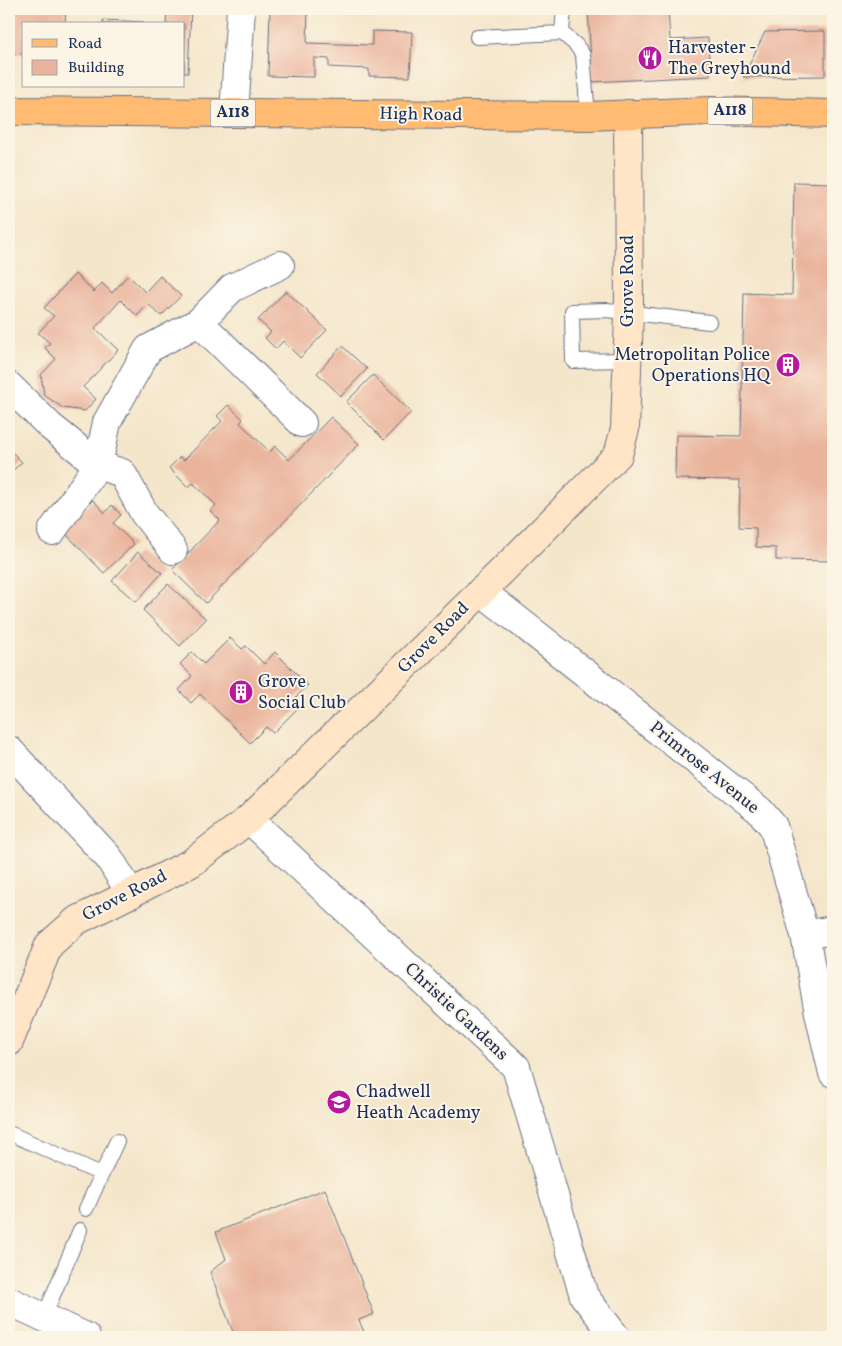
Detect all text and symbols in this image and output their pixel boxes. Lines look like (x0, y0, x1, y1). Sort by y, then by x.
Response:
legend (22, 22, 185, 88)
text: Road (68, 34, 102, 55)
place label: Harvester - The Greyhound (668, 36, 791, 82)
restaurant icon: Harvester - The Greyhound (637, 45, 663, 71)
text: Building (68, 58, 125, 79)
road number: A118 (708, 98, 752, 124)
road number: A118 (210, 100, 256, 126)
street label: High Road (379, 102, 463, 128)
street label: Grove Road (616, 235, 641, 327)
place label: Metropolitan Police Operations HQ (615, 343, 771, 389)
building icon: Metropolitan Police Operations HQ (775, 352, 801, 378)
street label: Grove Road (393, 597, 475, 679)
place label: Grove Social Club (258, 670, 346, 716)
building icon: Grove Social Club (228, 679, 254, 705)
street label: Primrose Avenue (644, 716, 764, 820)
street label: Grove Road (78, 864, 172, 928)
street label: Christie Gardens (399, 957, 513, 1067)
place label: Chadwell Heath Academy (356, 1080, 481, 1126)
school or university icon: Chadwell Heath Academy (326, 1089, 352, 1115)

